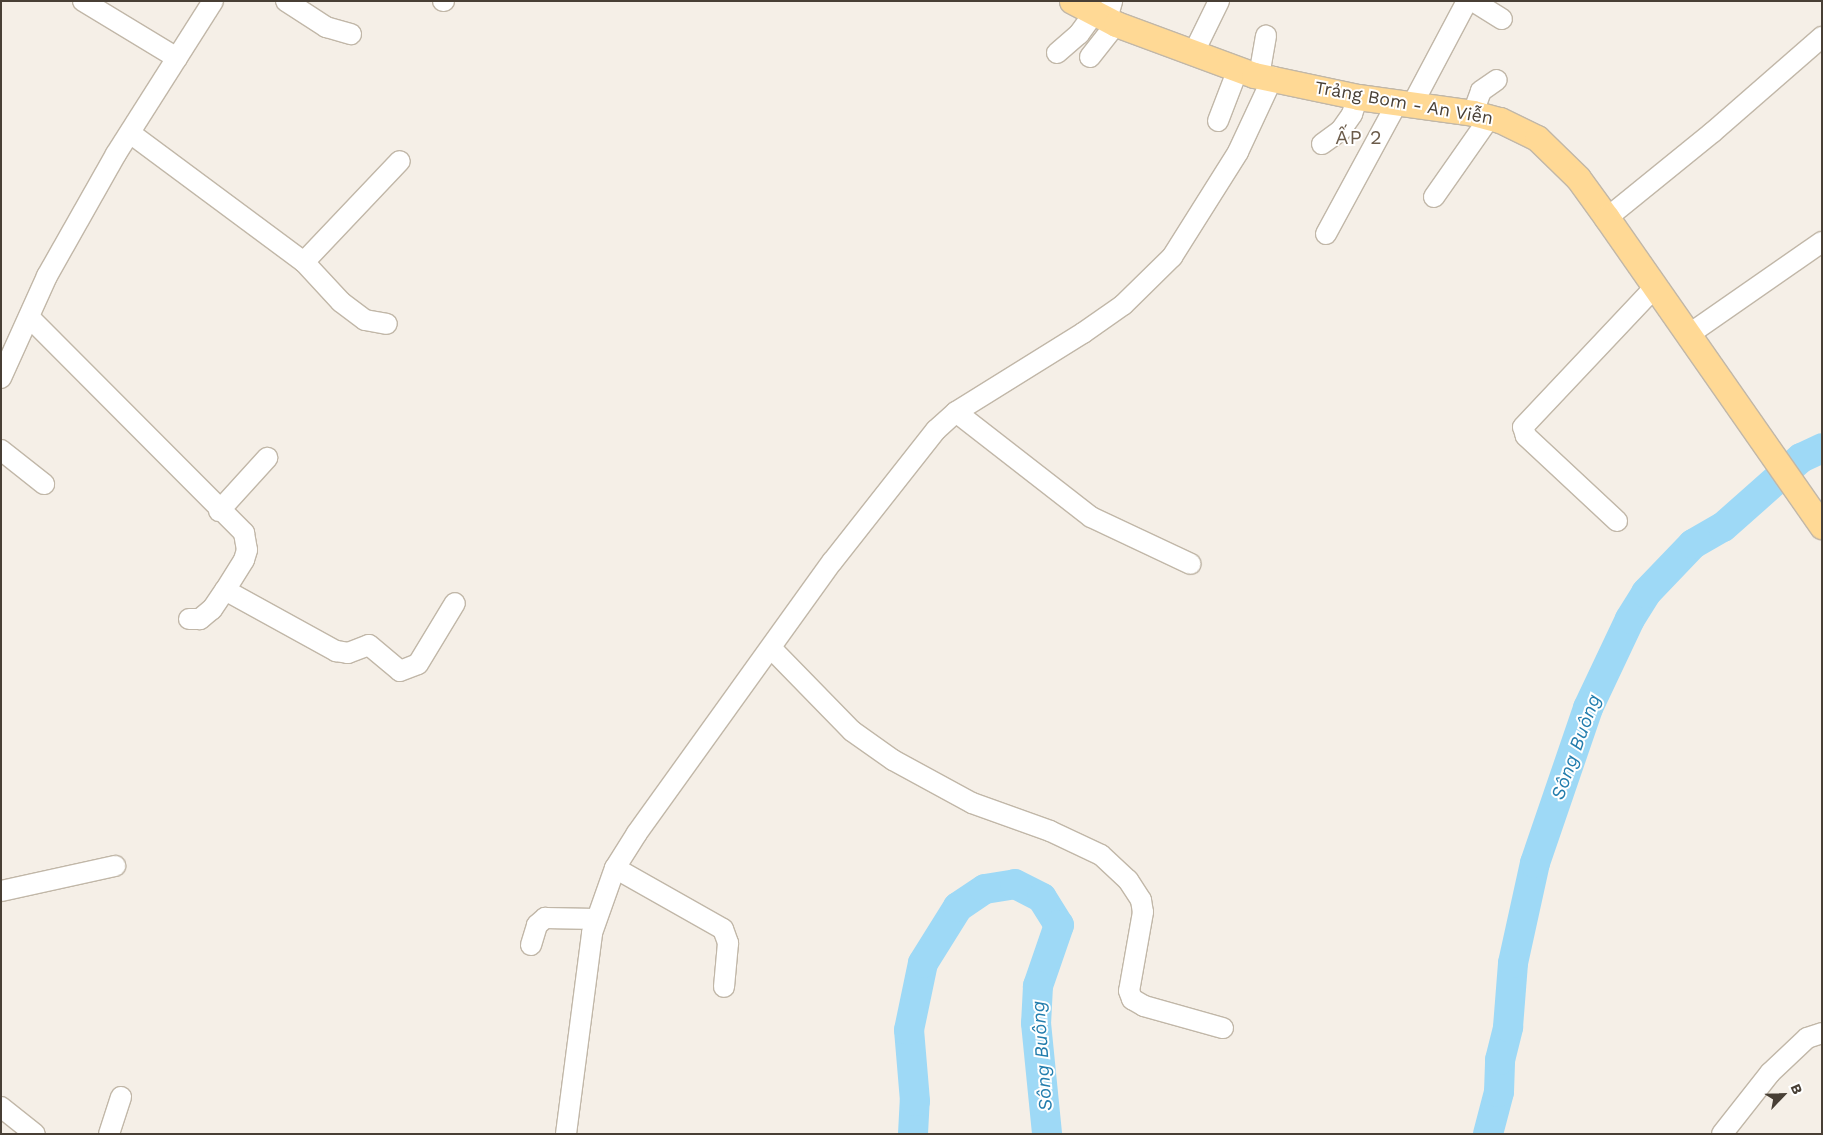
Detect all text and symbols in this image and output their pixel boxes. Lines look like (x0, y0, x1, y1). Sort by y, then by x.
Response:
street label: Trảng Bom - An Viễn (1312, 77, 1496, 129)
district label: ẤP 2 (1335, 125, 1383, 149)
water label: Sông Buông (1546, 691, 1606, 803)
water label: Sông Buông (1027, 1000, 1057, 1112)
north arrow (1758, 1070, 1808, 1120)
text: B (1787, 1081, 1806, 1097)

